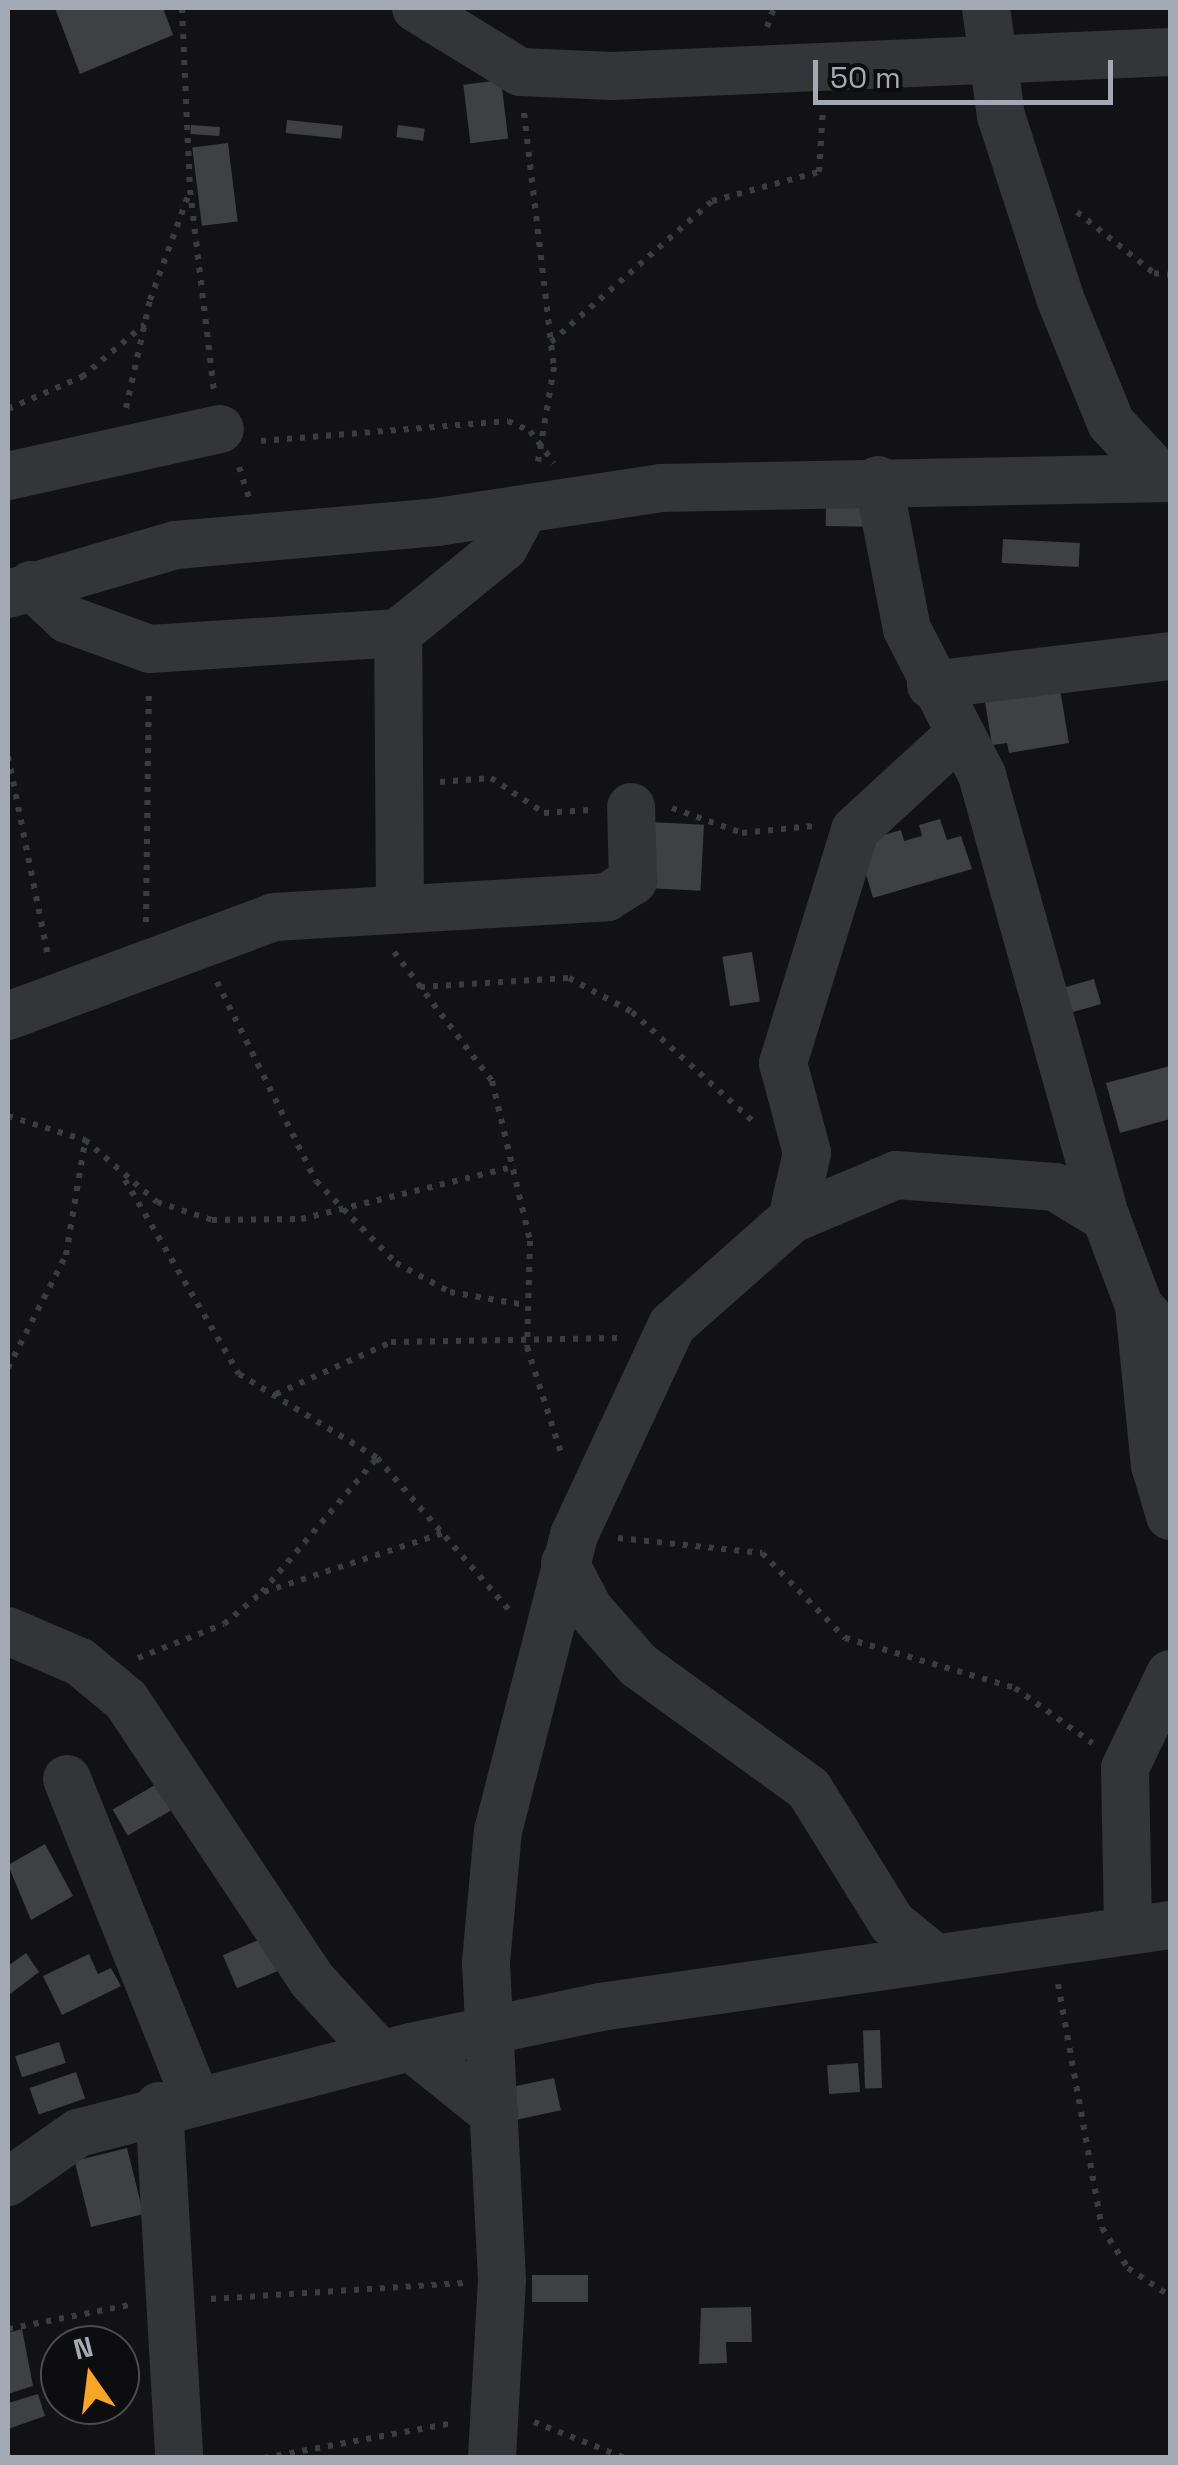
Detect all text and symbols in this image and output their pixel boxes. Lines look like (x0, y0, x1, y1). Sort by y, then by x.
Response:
scale bar (818, 40, 1118, 102)
text: 50 m (830, 58, 901, 97)
north arrow (40, 2325, 140, 2425)
text: N (70, 2328, 97, 2368)

